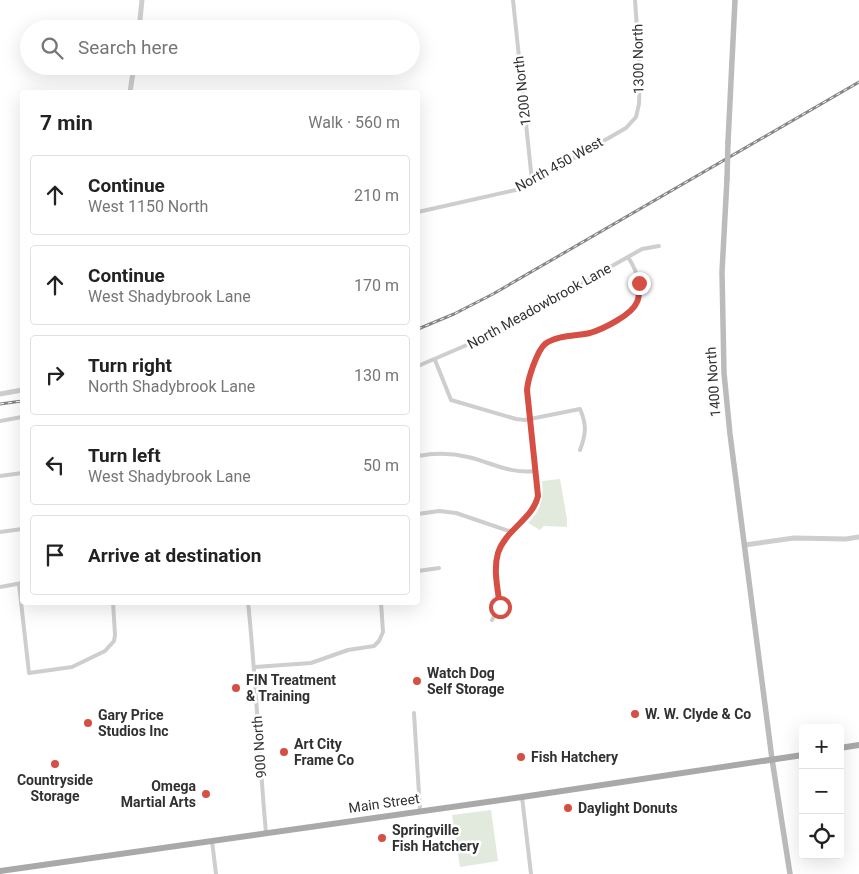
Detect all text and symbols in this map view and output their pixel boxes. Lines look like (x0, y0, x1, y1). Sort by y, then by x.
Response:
search box (20, 20, 420, 75)
street label: 1300 North (629, 24, 647, 94)
icon: search (38, 34, 66, 62)
text: Search here (78, 36, 178, 59)
street label: 1200 North (510, 55, 534, 127)
text: 7 min (40, 111, 93, 135)
text: Walk · 560 m (308, 113, 400, 132)
street label: North 450 West (513, 133, 606, 195)
text: Continue (88, 174, 165, 197)
icon: ahead (41, 181, 69, 209)
text: 210 m (354, 186, 399, 205)
text: West 1150 North (88, 197, 208, 216)
street label: North Meadowbrook Lane (464, 260, 614, 352)
text: Continue (88, 264, 165, 287)
icon: ahead (41, 271, 69, 299)
route end (628, 272, 651, 295)
text: 170 m (354, 276, 399, 295)
text: West Shadybrook Lane (88, 287, 251, 306)
street label: 1400 North (703, 346, 723, 418)
text: Turn right (88, 354, 172, 377)
icon: right (41, 361, 69, 389)
text: 130 m (354, 366, 399, 385)
text: North Shadybrook Lane (88, 377, 255, 396)
text: Turn left (88, 444, 161, 467)
icon: left (41, 451, 69, 479)
text: 50 m (363, 456, 399, 475)
text: West Shadybrook Lane (88, 467, 251, 486)
icon: arrive (41, 541, 69, 569)
text: Arrive at destination (88, 544, 261, 567)
route start (489, 596, 512, 619)
place label: Watch Dog Self Storage (427, 665, 505, 697)
place label: FIN Treatment & Training (246, 672, 336, 704)
marker: Watch Dog Self Storage (411, 675, 423, 687)
marker: FIN Treatment & Training (230, 682, 242, 694)
place label: W. W. Clyde & Co (645, 706, 751, 722)
place label: Gary Price Studios Inc (98, 707, 169, 739)
marker: W. W. Clyde & Co (629, 708, 641, 720)
street label: 900 North (249, 715, 269, 779)
marker: Gary Price Studios Inc (82, 717, 94, 729)
map controls (799, 724, 844, 859)
button: + (799, 724, 844, 769)
place label: Art City Frame Co (294, 736, 354, 768)
marker: Art City Frame Co (278, 746, 290, 758)
place label: Fish Hatchery (531, 749, 619, 765)
marker: Fish Hatchery (515, 751, 527, 763)
marker: Countryside Storage (49, 758, 61, 770)
button: − (799, 769, 844, 814)
place label: Countryside Storage (17, 772, 94, 804)
place label: Omega Martial Arts (121, 778, 196, 810)
marker: Omega Martial Arts (200, 788, 212, 800)
street label: Main Street (348, 790, 421, 816)
place label: Daylight Donuts (578, 800, 678, 816)
marker: Daylight Donuts (562, 802, 574, 814)
button: locate (799, 814, 844, 859)
place label: Springville Fish Hatchery (392, 822, 480, 854)
marker: Springville Fish Hatchery (376, 832, 388, 844)

